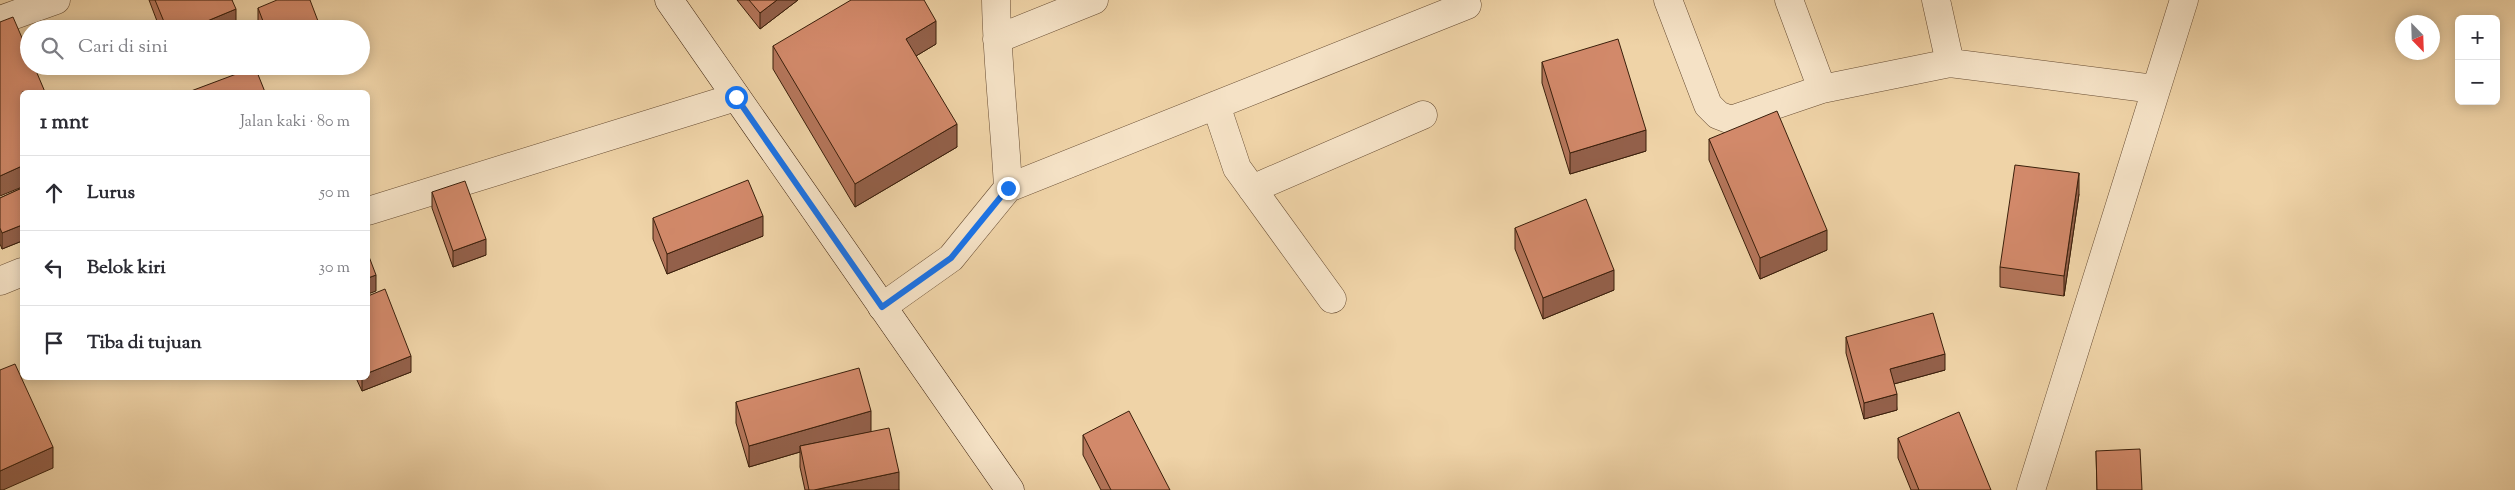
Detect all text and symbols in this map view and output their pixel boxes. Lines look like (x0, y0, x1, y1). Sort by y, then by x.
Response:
north arrow (2395, 15, 2440, 60)
map controls (2455, 15, 2500, 105)
button: + (2455, 15, 2500, 60)
search box (20, 20, 370, 75)
icon: search (38, 34, 66, 62)
text: Cari di sini (78, 34, 168, 61)
button: − (2455, 60, 2500, 105)
route start (725, 86, 748, 109)
text: 1 mnt (40, 108, 88, 138)
text: Jalan kaki · 80 m (240, 111, 350, 134)
route end (997, 177, 1020, 200)
icon: ahead (40, 179, 68, 207)
text: Lurus (87, 180, 135, 207)
text: 50 m (319, 182, 350, 205)
icon: left (40, 254, 68, 282)
text: Belok kiri (87, 255, 166, 282)
text: 30 m (319, 257, 350, 280)
icon: arrive (40, 329, 68, 357)
text: Tiba di tujuan (87, 330, 202, 357)

